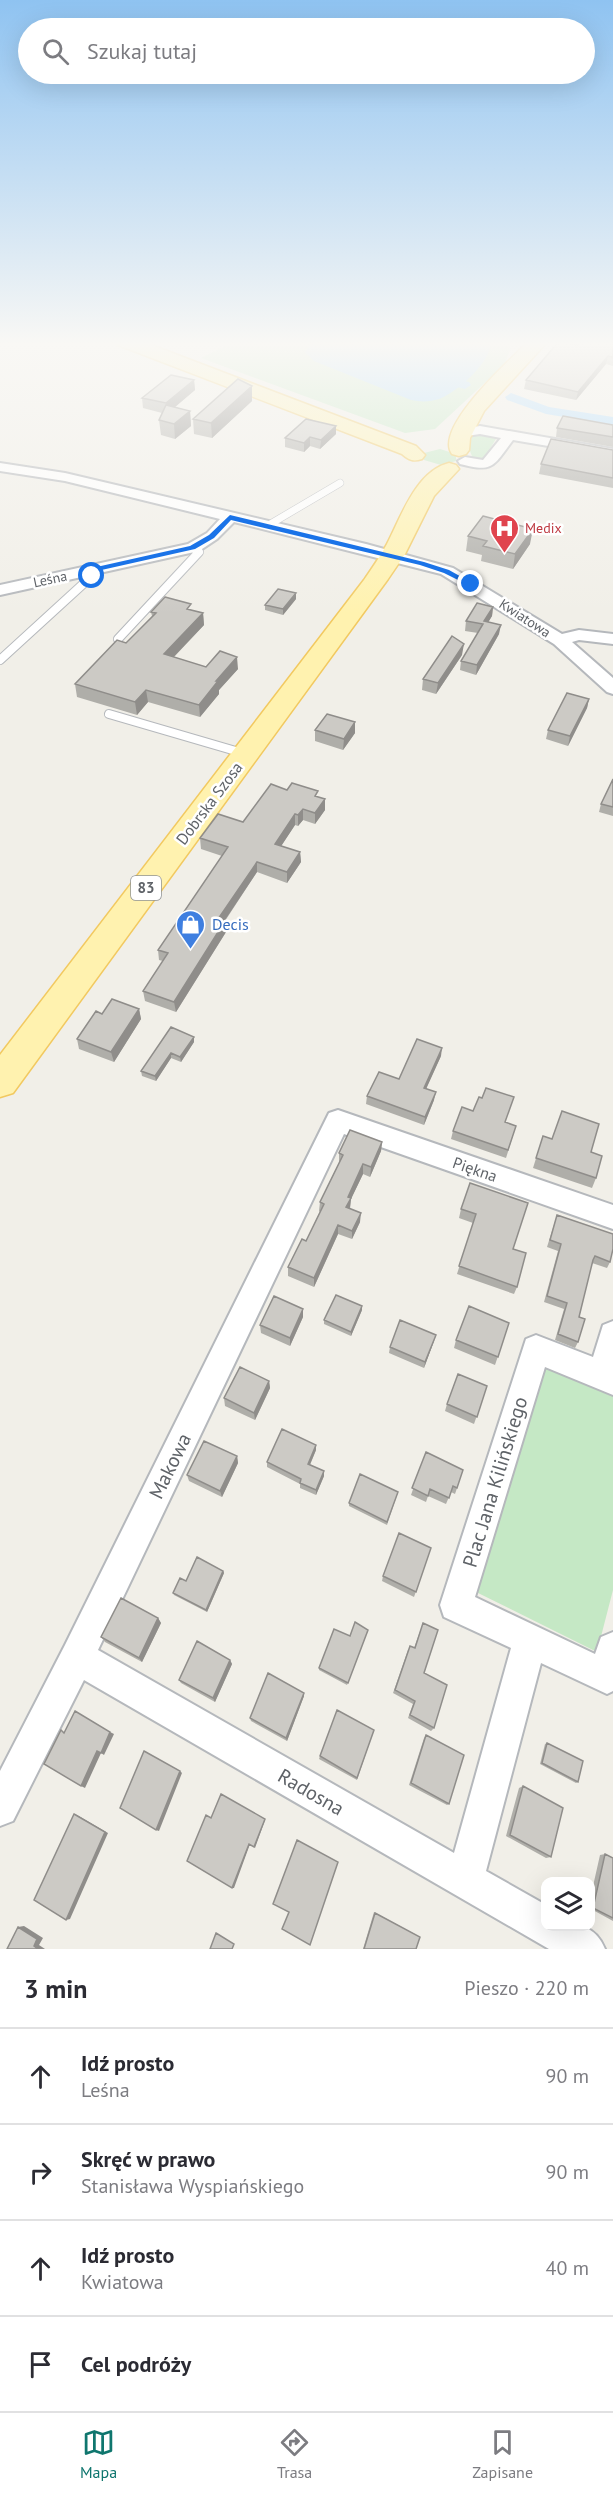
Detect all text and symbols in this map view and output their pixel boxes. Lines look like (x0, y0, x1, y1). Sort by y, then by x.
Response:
search box (18, 18, 595, 84)
icon: search (39, 35, 72, 68)
text: Szukaj tutaj (87, 37, 197, 65)
hospital icon: Medix (488, 512, 520, 554)
place label: Medix (525, 519, 562, 537)
route start (78, 562, 104, 588)
street label: Leśna (31, 567, 69, 591)
route end (457, 570, 483, 596)
street label: Kwiatowa (496, 595, 554, 641)
street label: Dobrska Szosa (171, 758, 247, 848)
road number: 83 (131, 876, 161, 900)
shop icon: Decis (175, 908, 207, 950)
place label: Decis (212, 914, 249, 934)
street label: Piękna (450, 1152, 500, 1186)
street label: Plac Jana Kilińskiego (457, 1393, 533, 1571)
street label: Makowa (143, 1429, 197, 1503)
street label: Radosna (273, 1763, 349, 1821)
map controls (541, 1877, 595, 1931)
button: layers (541, 1877, 595, 1931)
text: 3 min (24, 1972, 87, 2005)
text: Pieszo · 220 m (464, 1975, 589, 2001)
text: Idź prosto (81, 2049, 174, 2077)
icon: ahead (24, 2060, 57, 2093)
text: 90 m (546, 2063, 589, 2089)
text: Leśna (81, 2077, 130, 2103)
text: Skręć w prawo (81, 2145, 215, 2173)
icon: right (24, 2156, 57, 2189)
text: 90 m (546, 2159, 589, 2185)
text: Stanisława Wyspiańskiego (81, 2173, 304, 2199)
text: Idź prosto (81, 2241, 174, 2269)
icon: ahead (24, 2252, 57, 2285)
text: 40 m (546, 2255, 589, 2281)
text: Kwiatowa (81, 2269, 164, 2295)
icon: arrive (24, 2348, 57, 2381)
text: Cel podróży (81, 2350, 191, 2378)
tab: Mapa (80, 2426, 117, 2482)
tab: Trasa (277, 2426, 312, 2482)
tab: Zapisane (472, 2426, 533, 2482)

